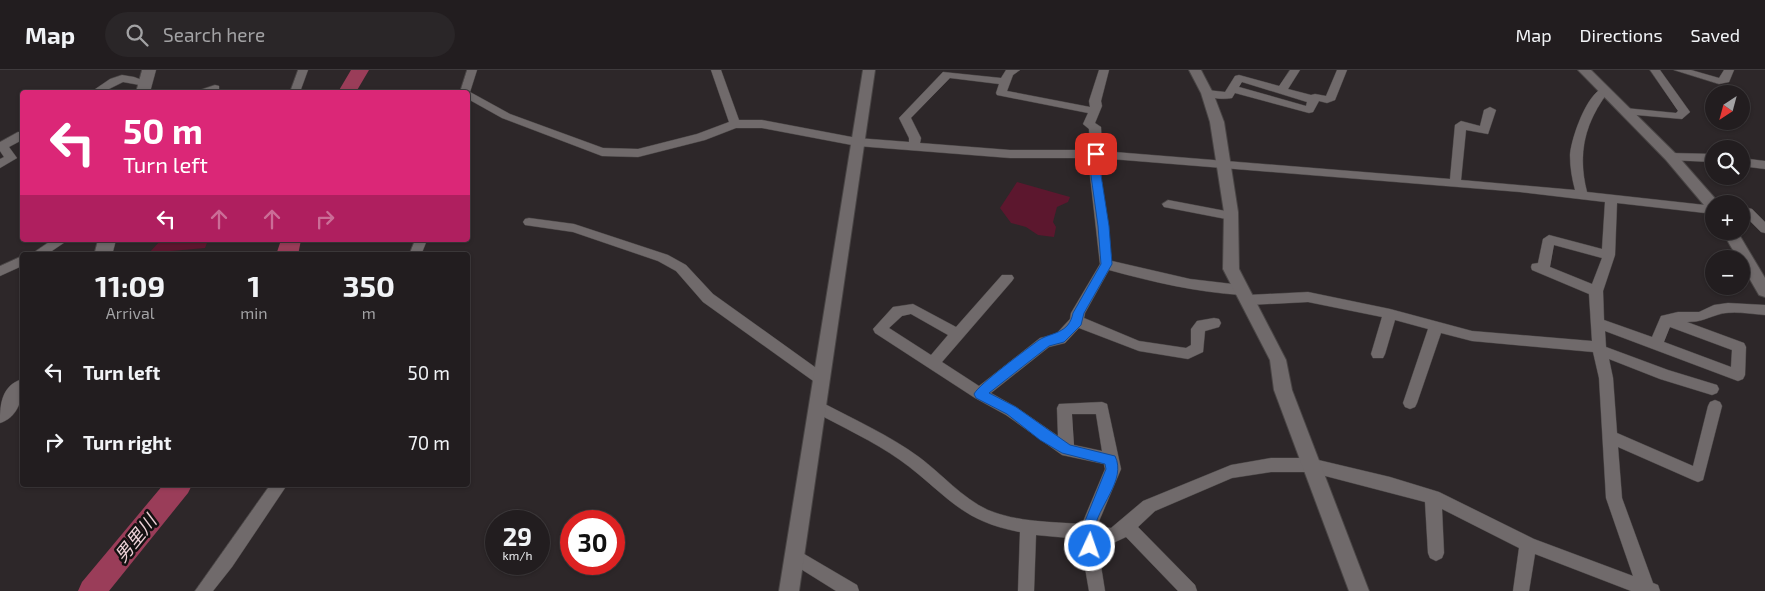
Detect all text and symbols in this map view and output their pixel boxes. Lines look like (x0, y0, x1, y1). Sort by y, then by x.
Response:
search box (105, 12, 455, 57)
text: Map (25, 20, 75, 49)
icon: search (123, 21, 151, 49)
text: Search here (163, 23, 265, 46)
text: Map (1515, 24, 1552, 46)
text: Directions (1580, 24, 1663, 46)
text: Saved (1691, 24, 1740, 46)
north arrow (1705, 85, 1750, 130)
map controls (1705, 85, 1750, 295)
text: 50 m (123, 109, 203, 151)
icon: left (40, 110, 105, 175)
pin (1075, 133, 1117, 175)
icon: arrive (1082, 140, 1110, 168)
button: search (1705, 140, 1750, 185)
text: Turn left (123, 151, 208, 177)
button: + (1705, 195, 1750, 240)
icon: left (152, 205, 180, 233)
icon: ahead (205, 205, 233, 233)
icon: ahead (258, 205, 286, 233)
icon: right (311, 205, 339, 233)
button: − (1705, 250, 1750, 295)
text: 11:09 (95, 267, 165, 303)
text: 1 (247, 267, 260, 303)
text: 350 (343, 267, 395, 303)
text: Arrival (106, 303, 154, 322)
text: min (240, 303, 268, 322)
text: m (362, 303, 376, 322)
icon: left (40, 358, 68, 386)
text: Turn left (83, 361, 160, 384)
text: 50 m (407, 361, 450, 384)
icon: right (40, 428, 68, 456)
text: Turn right (83, 431, 171, 454)
text: 70 m (408, 431, 450, 454)
water label: 男里川 (109, 509, 162, 566)
speed limit sign: 30 (560, 510, 625, 575)
position arrow (1063, 519, 1115, 571)
text: 29 (503, 521, 532, 551)
text: km/h (503, 548, 532, 562)

